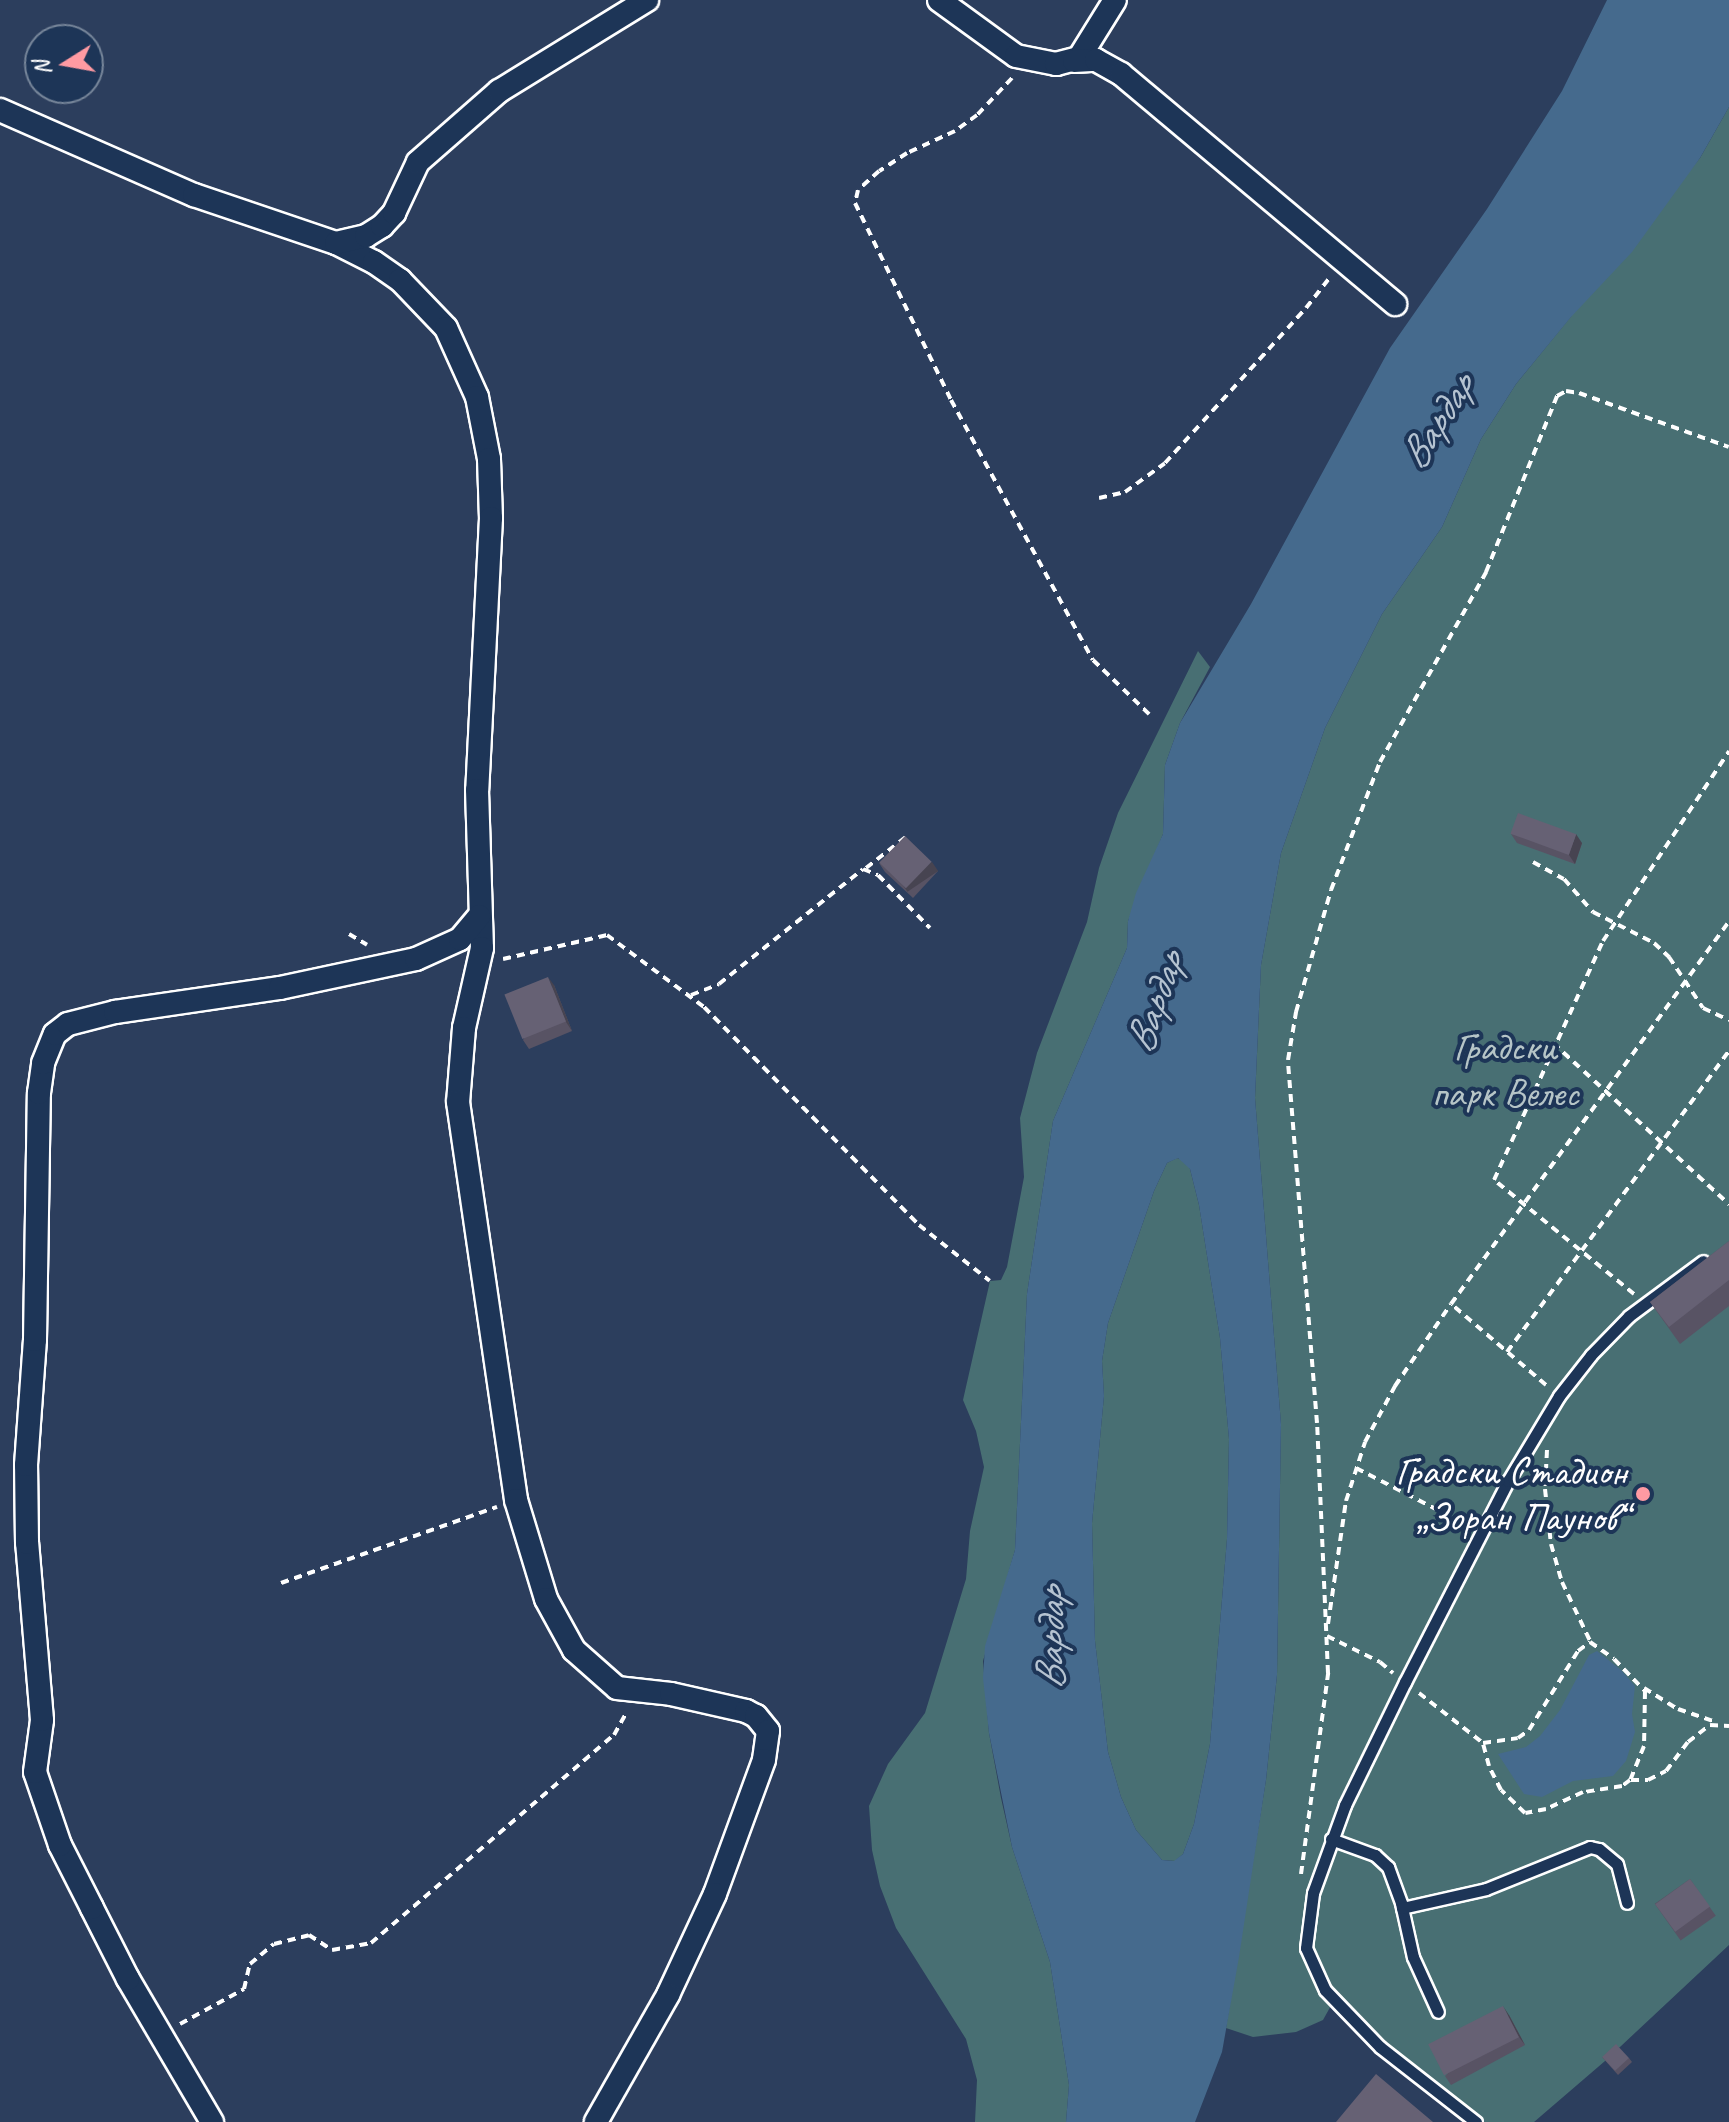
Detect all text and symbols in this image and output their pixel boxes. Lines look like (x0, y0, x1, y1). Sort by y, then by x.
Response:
north arrow (24, 24, 104, 104)
text: N (27, 59, 57, 78)
water label: Вардар (1388, 366, 1486, 478)
water label: Вардар (1114, 947, 1196, 1059)
park label: Градски парк Велес (1432, 1023, 1578, 1117)
place label: Градски Стадион „Зоран Паунов“ (1395, 1447, 1627, 1541)
marker: Градски Стадион „Зоран Паунов“ (1634, 1485, 1652, 1503)
water label: Вардар (1025, 1588, 1077, 1690)

